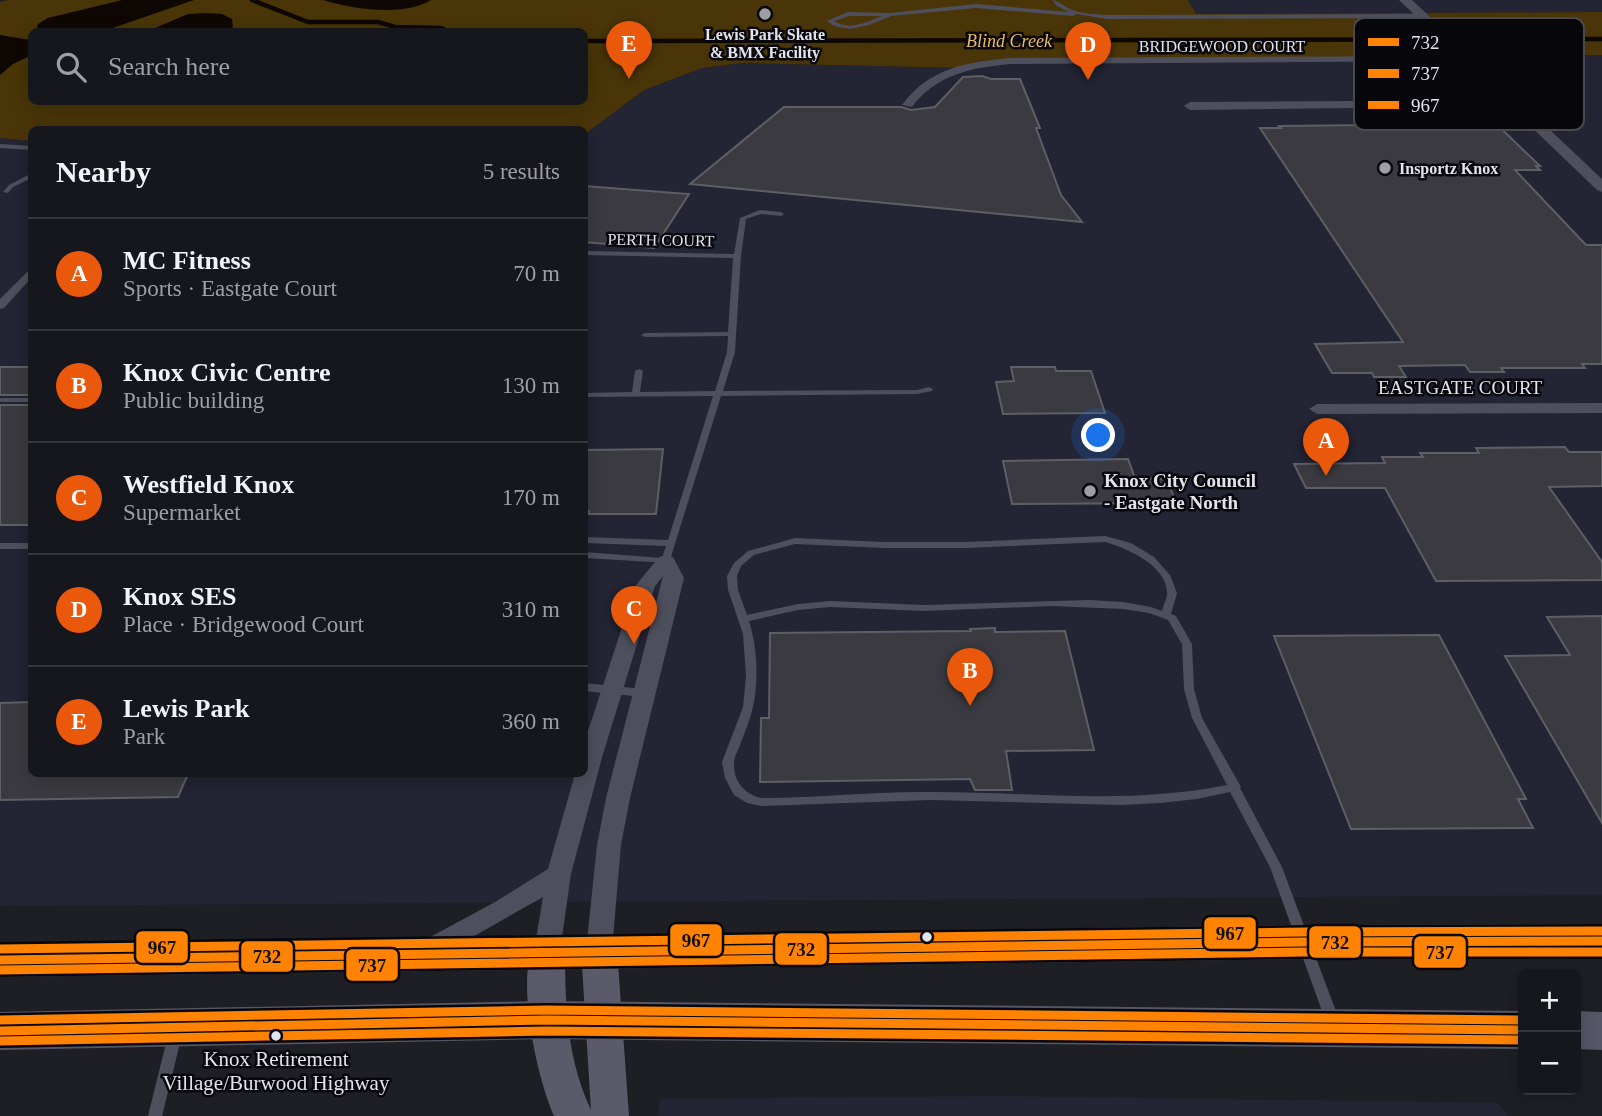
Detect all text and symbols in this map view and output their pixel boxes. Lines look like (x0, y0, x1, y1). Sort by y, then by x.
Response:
marker: Lewis Park Skate & BMX Facility (757, 6, 773, 22)
legend (1354, 18, 1584, 130)
pin: E (606, 21, 652, 79)
pin: D (1065, 22, 1111, 80)
place label: Lewis Park Skate & BMX Facility (705, 26, 825, 62)
search box (28, 28, 588, 105)
water label: Blind Creek (966, 31, 1053, 51)
text: 732 (1411, 32, 1440, 53)
street label: BRIDGEWOOD COURT (1139, 38, 1306, 55)
icon: search (52, 48, 90, 86)
text: Search here (108, 52, 230, 81)
text: 737 (1411, 63, 1440, 84)
text: 967 (1411, 95, 1440, 116)
text: Nearby (56, 155, 151, 188)
text: 5 results (483, 159, 560, 184)
marker: Insportz Knox (1377, 160, 1393, 176)
place label: Insportz Knox (1399, 160, 1498, 178)
street label: PERTH COURT (607, 231, 715, 249)
text: MC Fitness (123, 246, 251, 275)
text: A (71, 261, 87, 286)
text: 70 m (513, 261, 560, 286)
text: Sports · Eastgate Court (123, 276, 337, 301)
text: Knox Civic Centre (123, 358, 331, 387)
text: B (71, 373, 87, 398)
text: 130 m (502, 373, 560, 398)
street label: EASTGATE COURT (1378, 377, 1542, 398)
text: Public building (123, 388, 264, 413)
your location (1081, 418, 1115, 452)
pin: A (1303, 418, 1349, 476)
text: Westfield Knox (123, 470, 294, 499)
place label: Knox City Council - Eastgate North (1104, 470, 1256, 513)
marker: Knox City Council - Eastgate North (1082, 483, 1098, 499)
text: C (71, 485, 87, 510)
text: 170 m (502, 485, 560, 510)
text: Supermarket (123, 500, 241, 525)
text: Knox SES (123, 582, 236, 611)
pin: C (611, 586, 657, 644)
text: D (71, 597, 87, 622)
text: 310 m (502, 597, 560, 622)
text: Place · Bridgewood Court (123, 612, 364, 637)
pin: B (947, 648, 993, 706)
text: Lewis Park (123, 694, 249, 723)
text: E (71, 709, 87, 734)
text: 360 m (502, 709, 560, 734)
text: Park (123, 724, 165, 749)
line badge: 967 (1203, 916, 1257, 950)
line badge: 967 (669, 923, 723, 957)
text: 967 (1216, 923, 1245, 944)
line badge: 732 (1308, 925, 1362, 959)
line badge: 967 (135, 930, 189, 964)
text: 967 (682, 930, 711, 951)
unlabelled marker (920, 930, 934, 944)
line badge: 732 (774, 932, 828, 966)
text: 732 (1321, 932, 1349, 953)
line badge: 737 (1413, 935, 1467, 969)
text: 967 (148, 937, 177, 958)
text: 732 (787, 939, 815, 960)
line badge: 732 (240, 940, 294, 973)
text: 737 (1426, 942, 1455, 963)
text: 732 (253, 946, 281, 967)
line badge: 737 (345, 948, 399, 982)
text: 737 (358, 955, 387, 976)
map controls (1518, 969, 1581, 1095)
button: + (1518, 969, 1581, 1032)
marker: Knox Retirement Village/Burwood Highway (269, 1029, 283, 1043)
button: − (1518, 1032, 1581, 1095)
place label: Knox Retirement Village/Burwood Highway (163, 1047, 390, 1095)

